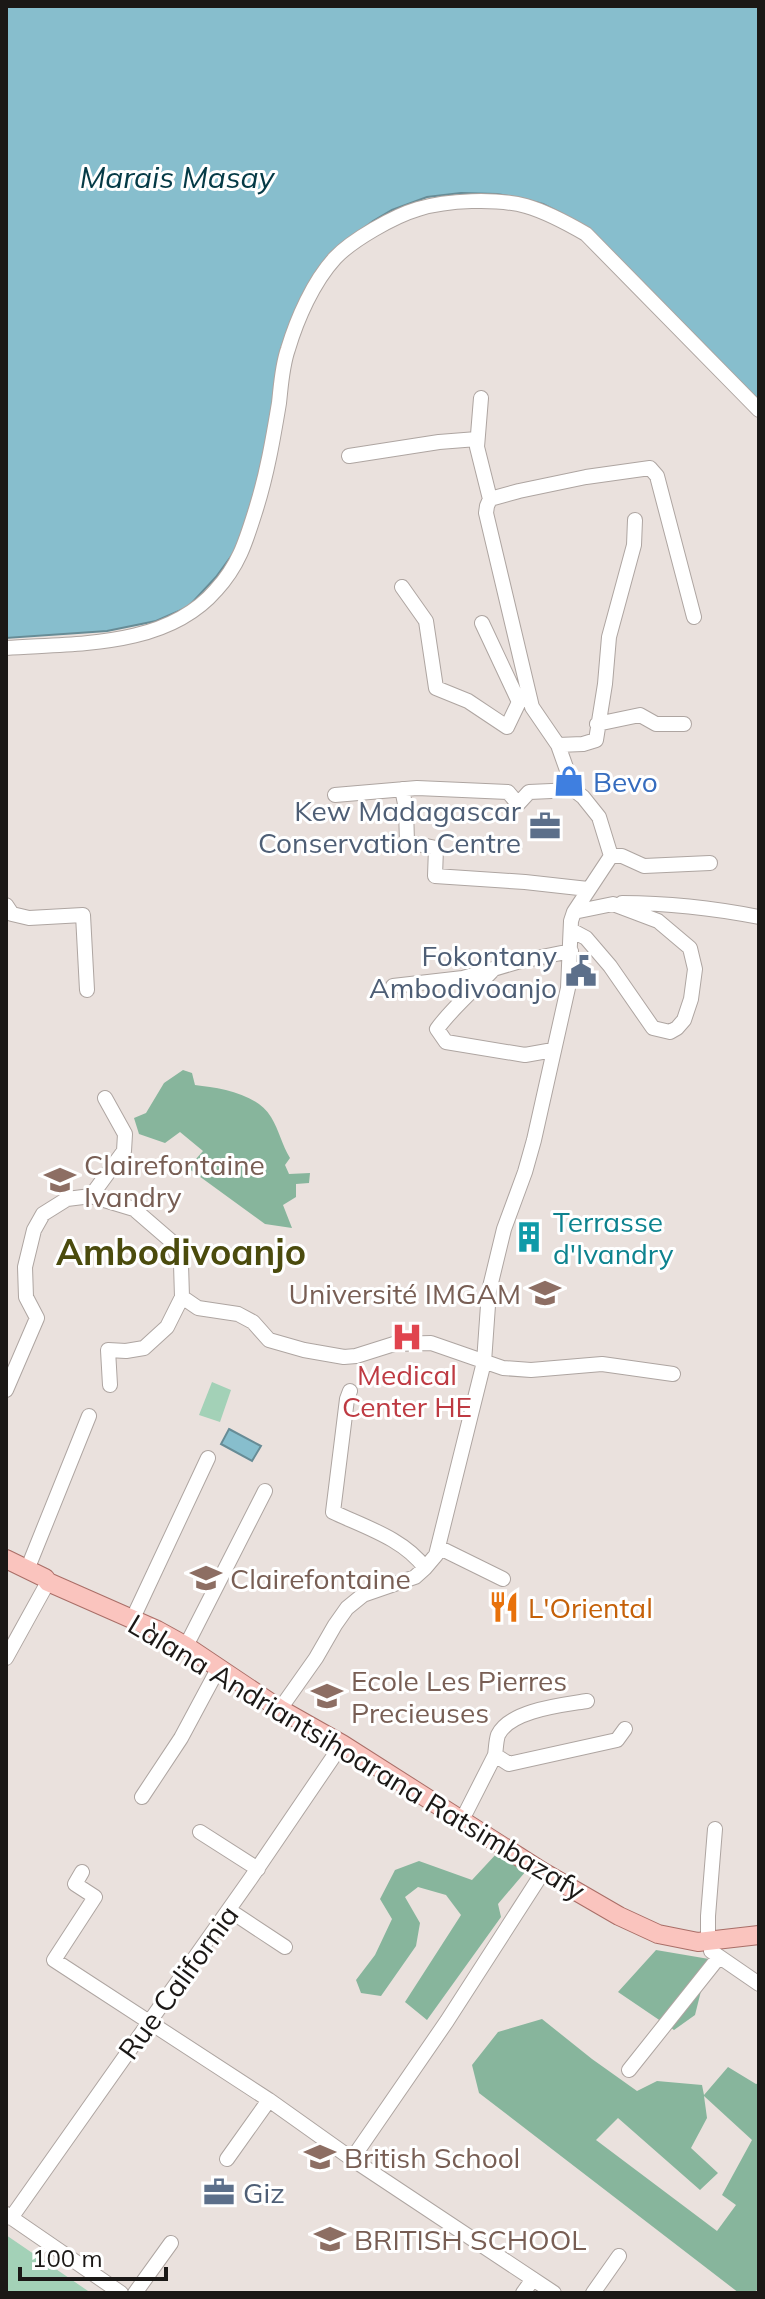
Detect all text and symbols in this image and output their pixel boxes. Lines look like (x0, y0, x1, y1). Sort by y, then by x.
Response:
water label: Marais Masay (80, 158, 275, 196)
shop icon: Bevo (552, 764, 586, 798)
place label: Bevo (593, 764, 658, 799)
place label: Kew Madagascar Conservation Centre (258, 793, 522, 860)
office icon: Kew Madagascar Conservation Centre (528, 809, 562, 843)
place label: Fokontany Ambodivoanjo (369, 938, 557, 1005)
public building icon: Fokontany Ambodivoanjo (564, 954, 598, 988)
place label: Clairefontaine Ivandry (84, 1147, 265, 1214)
school or university icon: Clairefontaine Ivandry (43, 1163, 77, 1197)
place label: Terrasse d'Ivandry (553, 1204, 674, 1271)
building icon: Terrasse d'Ivandry (512, 1220, 546, 1254)
district label: Ambodivoanjo (56, 1229, 306, 1274)
place label: Université IMGAM (288, 1276, 521, 1311)
school or university icon: Université IMGAM (528, 1276, 562, 1310)
hospital icon: Medical Center HE (390, 1320, 424, 1354)
place label: Medical Center HE (342, 1357, 472, 1424)
school or university icon: Clairefontaine (189, 1561, 223, 1595)
place label: Clairefontaine (230, 1561, 411, 1596)
restaurant icon: L'Oriental (487, 1590, 521, 1624)
place label: L'Oriental (528, 1590, 653, 1625)
street label: Làlana Andriantsihoarana Ratsimbazafy (122, 1606, 592, 1908)
place label: Ecole Les Pierres Precieuses (351, 1663, 567, 1730)
school or university icon: Ecole Les Pierres Precieuses (310, 1679, 344, 1713)
street label: Rue California (110, 1898, 246, 2066)
school or university icon: British School (303, 2140, 337, 2174)
place label: British School (344, 2140, 520, 2175)
office icon: Giz (202, 2175, 236, 2209)
place label: Giz (243, 2175, 285, 2210)
school or university icon: BRITISH SCHOOL (313, 2222, 347, 2256)
place label: BRITISH SCHOOL (354, 2222, 587, 2257)
scale bar (20, 2231, 166, 2281)
text: 100 m (32, 2243, 103, 2273)

